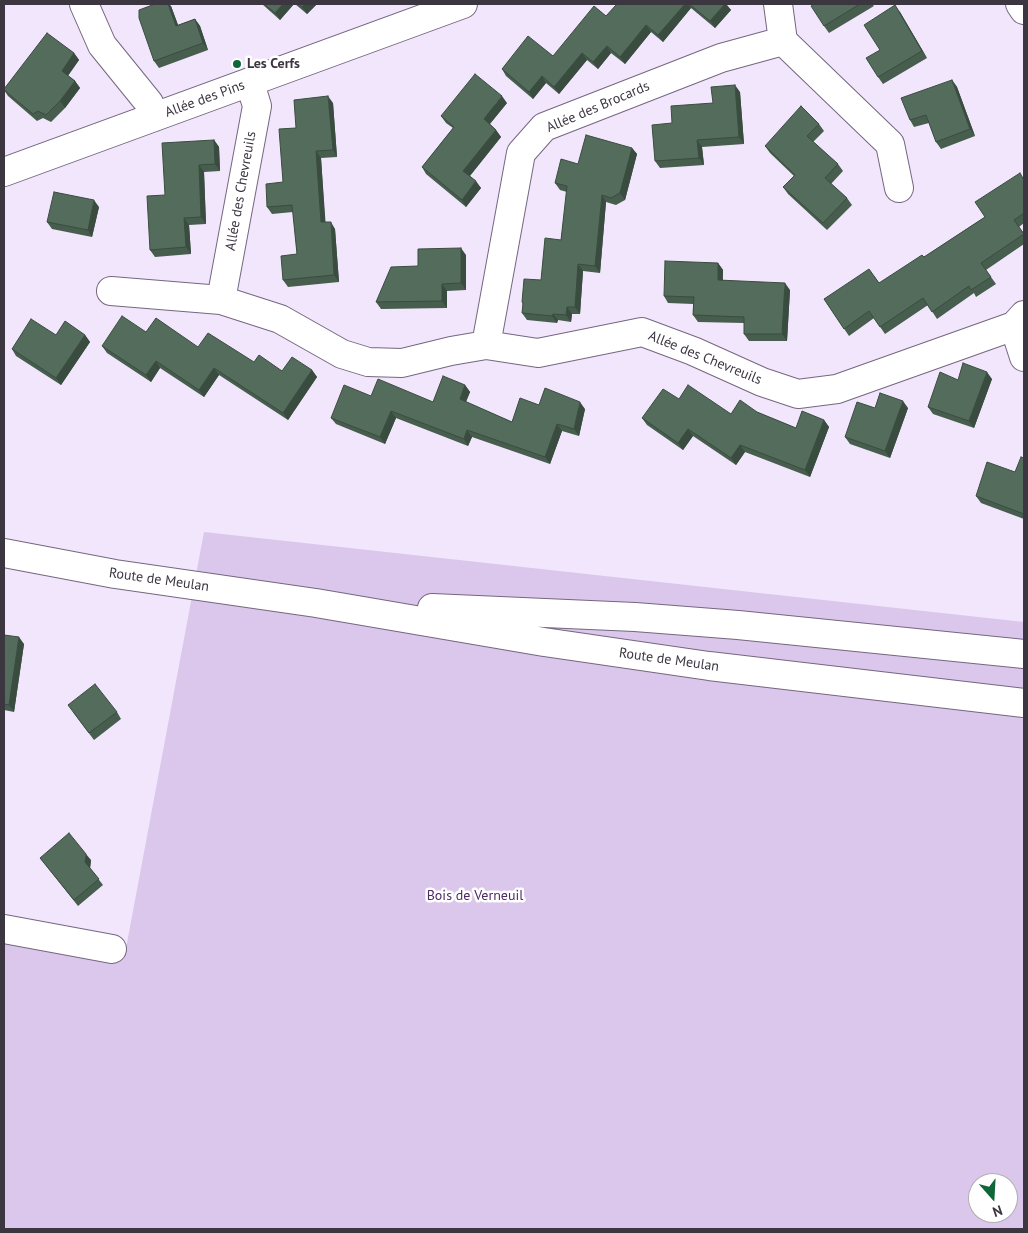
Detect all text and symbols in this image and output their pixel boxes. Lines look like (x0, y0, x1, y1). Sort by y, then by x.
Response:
place label: Les Cerfs (247, 56, 300, 72)
marker: Les Cerfs (231, 58, 243, 70)
street label: Allée des Pins (163, 77, 247, 121)
street label: Allée des Brocards (544, 78, 652, 136)
street label: Allée des Chevreuils (222, 130, 260, 252)
street label: Allée des Chevreuils (646, 328, 764, 388)
street label: Route de Meulan (108, 565, 210, 595)
street label: Route de Meulan (618, 645, 720, 675)
park label: Bois de Verneuil (427, 888, 523, 904)
north arrow (968, 1173, 1018, 1223)
text: N (990, 1201, 1005, 1221)

